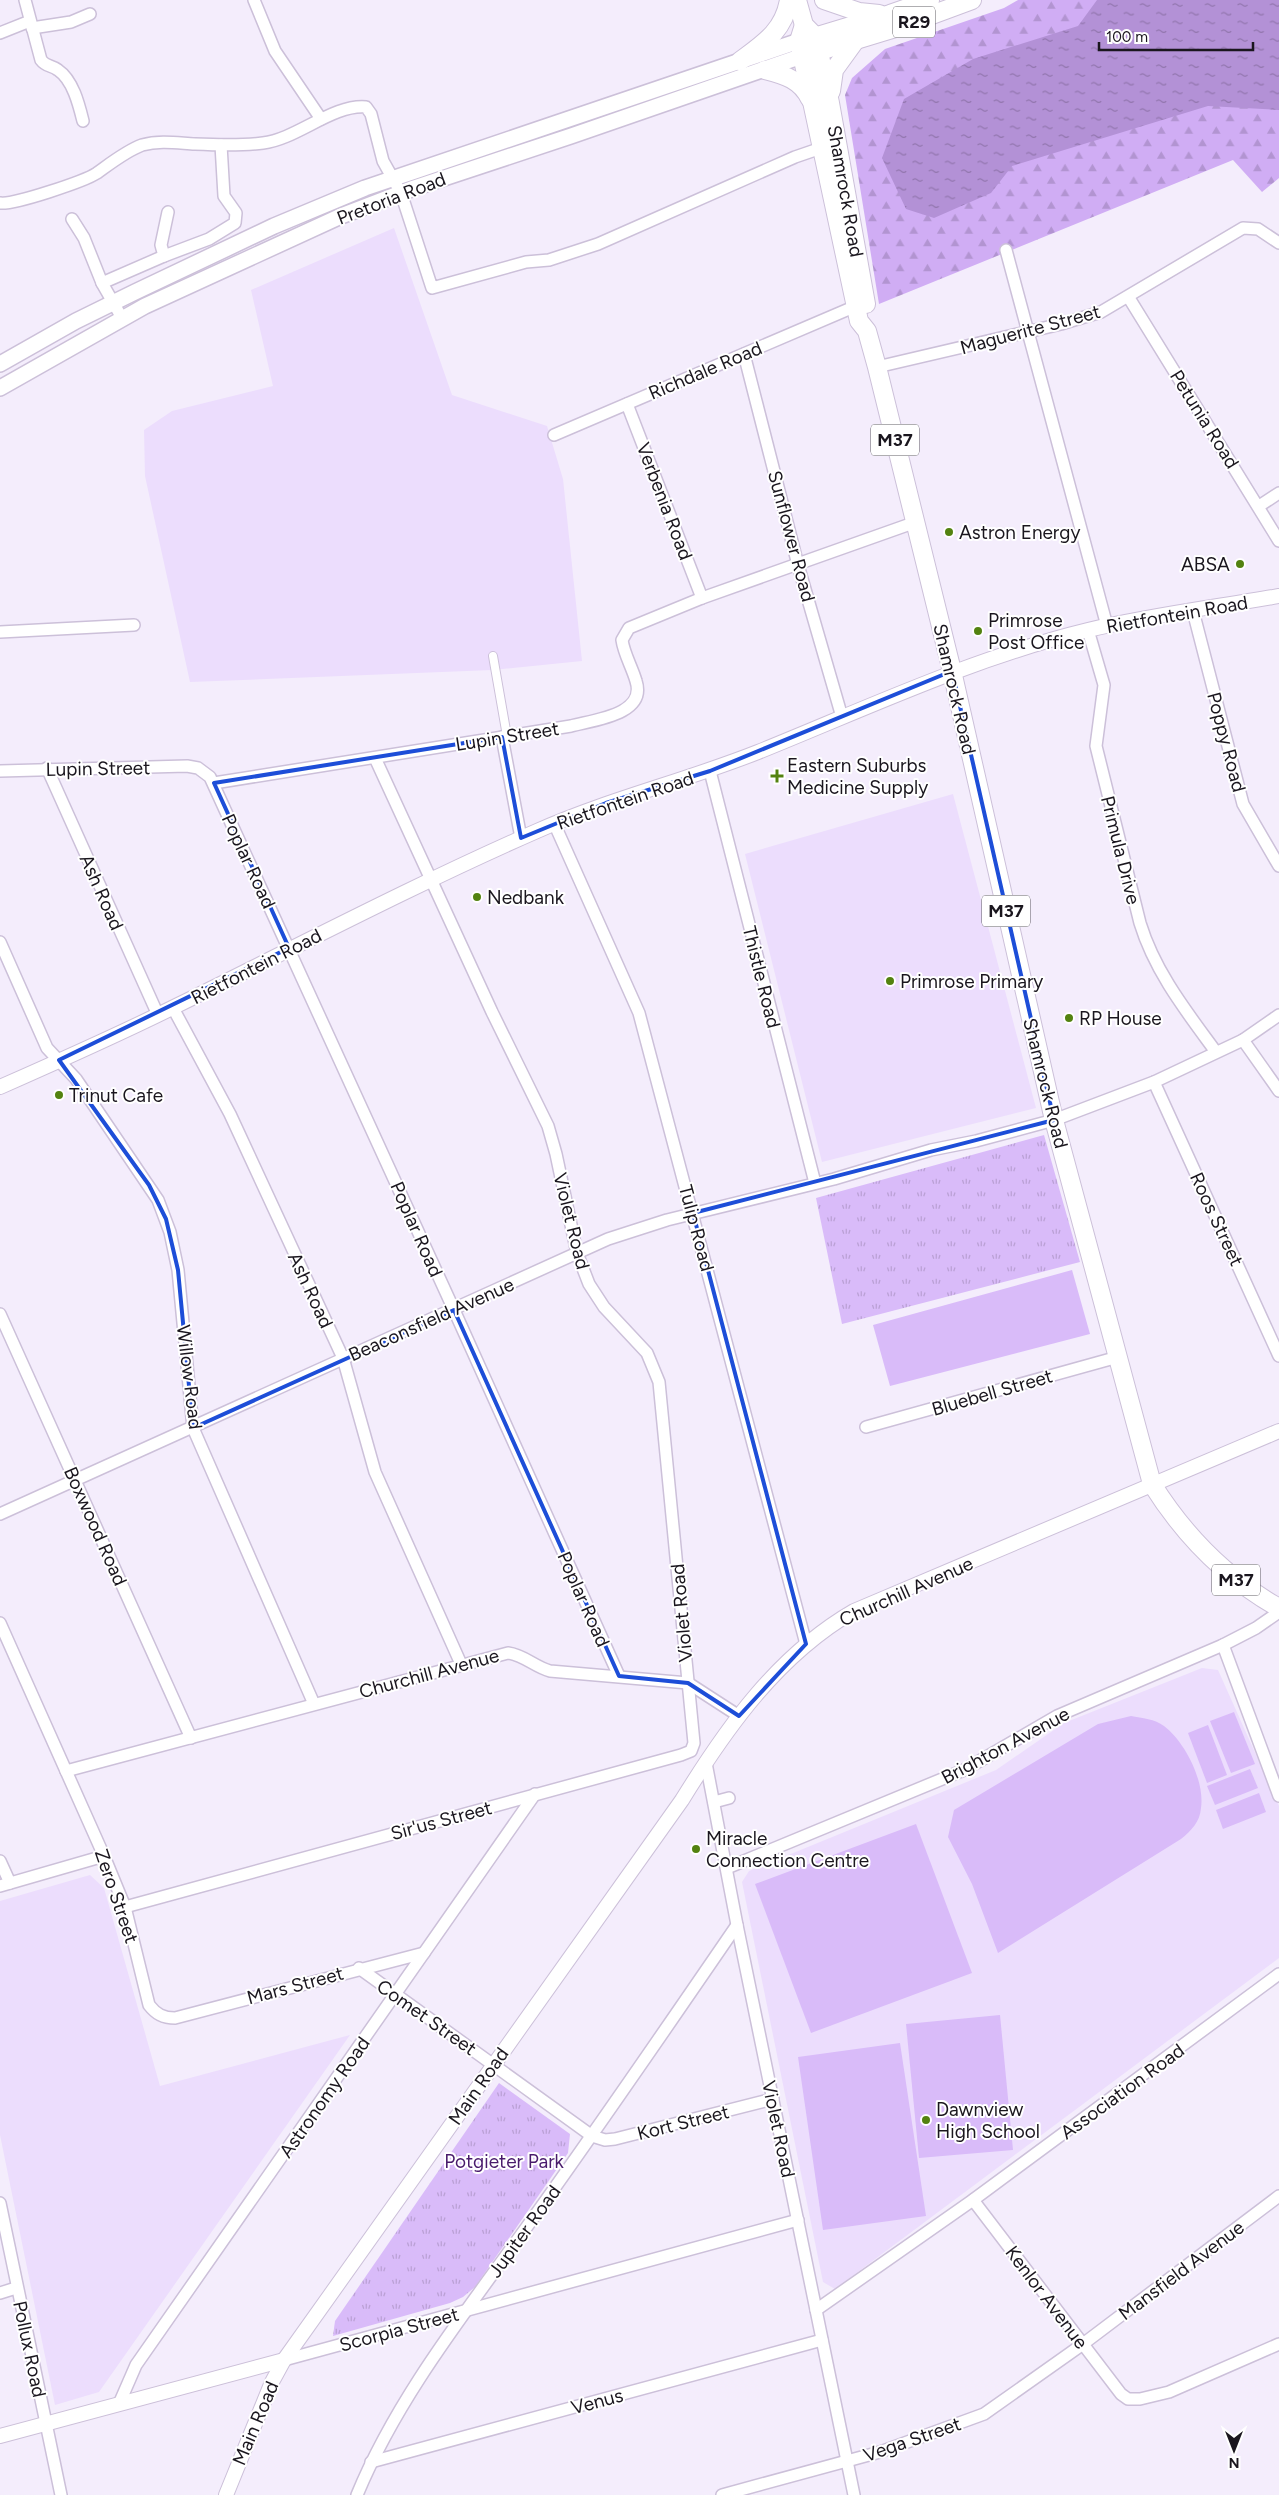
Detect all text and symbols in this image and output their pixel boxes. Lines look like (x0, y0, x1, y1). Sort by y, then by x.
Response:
road number: R29 (893, 7, 935, 38)
scale bar (1099, 20, 1253, 52)
text: 100 m (1106, 28, 1148, 46)
street label: Shamrock Road (823, 123, 868, 259)
street label: Pretoria Road (333, 167, 449, 230)
street label: Maguerite Street (958, 300, 1103, 359)
street label: Richdale Road (645, 336, 765, 405)
street label: Petunia Road (1165, 366, 1244, 473)
road number: M37 (871, 424, 919, 456)
street label: Verbenia Road (632, 439, 697, 563)
street label: Sunflower Road (763, 468, 820, 604)
place label: Astron Energy (959, 521, 1080, 544)
marker: Astron Energy (943, 526, 955, 538)
place label: ABSA (1181, 553, 1230, 576)
marker: ABSA (1234, 558, 1246, 570)
street label: Rietfontein Road (1104, 591, 1250, 638)
place label: Primrose Post Office (988, 609, 1084, 654)
street label: Shamrock Road (928, 621, 981, 757)
marker: Primrose Post Office (972, 625, 984, 637)
street label: Poppy Road (1202, 690, 1251, 795)
street label: Lupin Street (454, 717, 561, 756)
place label: Eastern Suburbs Medicine Supply (787, 754, 928, 799)
street label: Lupin Street (46, 756, 151, 781)
street label: Rietfontein Road (554, 766, 697, 835)
marker: Eastern Suburbs Medicine Supply (771, 770, 783, 782)
street label: Primula Drive (1096, 793, 1145, 907)
street label: Poplar Road (217, 810, 280, 912)
street label: Ash Road (75, 851, 128, 934)
place label: Nedbank (487, 886, 565, 909)
marker: Nedbank (471, 891, 483, 903)
road number: M37 (982, 896, 1030, 926)
street label: Rietfontein Road (187, 924, 325, 1009)
street label: Thistle Road (738, 924, 785, 1031)
place label: Primrose Primary (900, 970, 1043, 993)
marker: Primrose Primary (884, 975, 896, 987)
place label: RP House (1079, 1007, 1162, 1030)
marker: RP House (1063, 1012, 1075, 1024)
street label: Shamrock Road (1018, 1016, 1073, 1151)
place label: Trinut Cafe (69, 1084, 163, 1107)
marker: Trinut Cafe (53, 1089, 65, 1101)
street label: Roos Street (1185, 1169, 1248, 1270)
street label: Violet Road (548, 1170, 595, 1272)
street label: Poplar Road (385, 1178, 448, 1280)
street label: Tulip Road (674, 1182, 719, 1274)
street label: Ash Road (283, 1249, 338, 1332)
street label: Beaconsfield Avenue (345, 1273, 517, 1366)
street label: Willow Road (172, 1323, 207, 1431)
street label: Bluebell Street (929, 1364, 1055, 1421)
street label: Boxwood Road (59, 1463, 132, 1589)
street label: Poplar Road (552, 1548, 615, 1650)
street label: Churchill Avenue (836, 1552, 977, 1631)
street label: Violet Road (666, 1563, 697, 1663)
road number: M37 (1212, 1564, 1260, 1596)
street label: Churchill Avenue (357, 1644, 502, 1703)
street label: Brighton Avenue (937, 1702, 1073, 1789)
street label: Sir'us Street (388, 1796, 494, 1845)
place label: Miracle Connection Centre (706, 1827, 869, 1872)
marker: Miracle Connection Centre (690, 1843, 702, 1855)
street label: Zero Street (90, 1846, 143, 1946)
street label: Mars Street (244, 1962, 346, 2009)
street label: Comet Street (372, 1975, 481, 2060)
street label: Astronomy Road (274, 2032, 375, 2162)
street label: Association Road (1056, 2039, 1189, 2144)
street label: Main Road (443, 2043, 513, 2129)
street label: Violet Road (757, 2078, 800, 2180)
place label: Dawnview High School (936, 2098, 1040, 2143)
street label: Kort Street (635, 2100, 731, 2145)
marker: Dawnview High School (920, 2114, 932, 2126)
park label: Potgieter Park (444, 2150, 565, 2173)
street label: Jupiter Road (483, 2181, 566, 2282)
street label: Mansfield Avenue (1114, 2216, 1249, 2325)
street label: Kenlor Avenue (1000, 2241, 1093, 2353)
street label: Pollux Road (8, 2299, 51, 2400)
street label: Scorpia Street (337, 2303, 461, 2356)
street label: Main Road (227, 2378, 283, 2469)
street label: Venus (569, 2383, 626, 2419)
street label: Vega Street (860, 2412, 964, 2467)
north arrow (1209, 2425, 1259, 2475)
text: N (1229, 2454, 1239, 2471)

